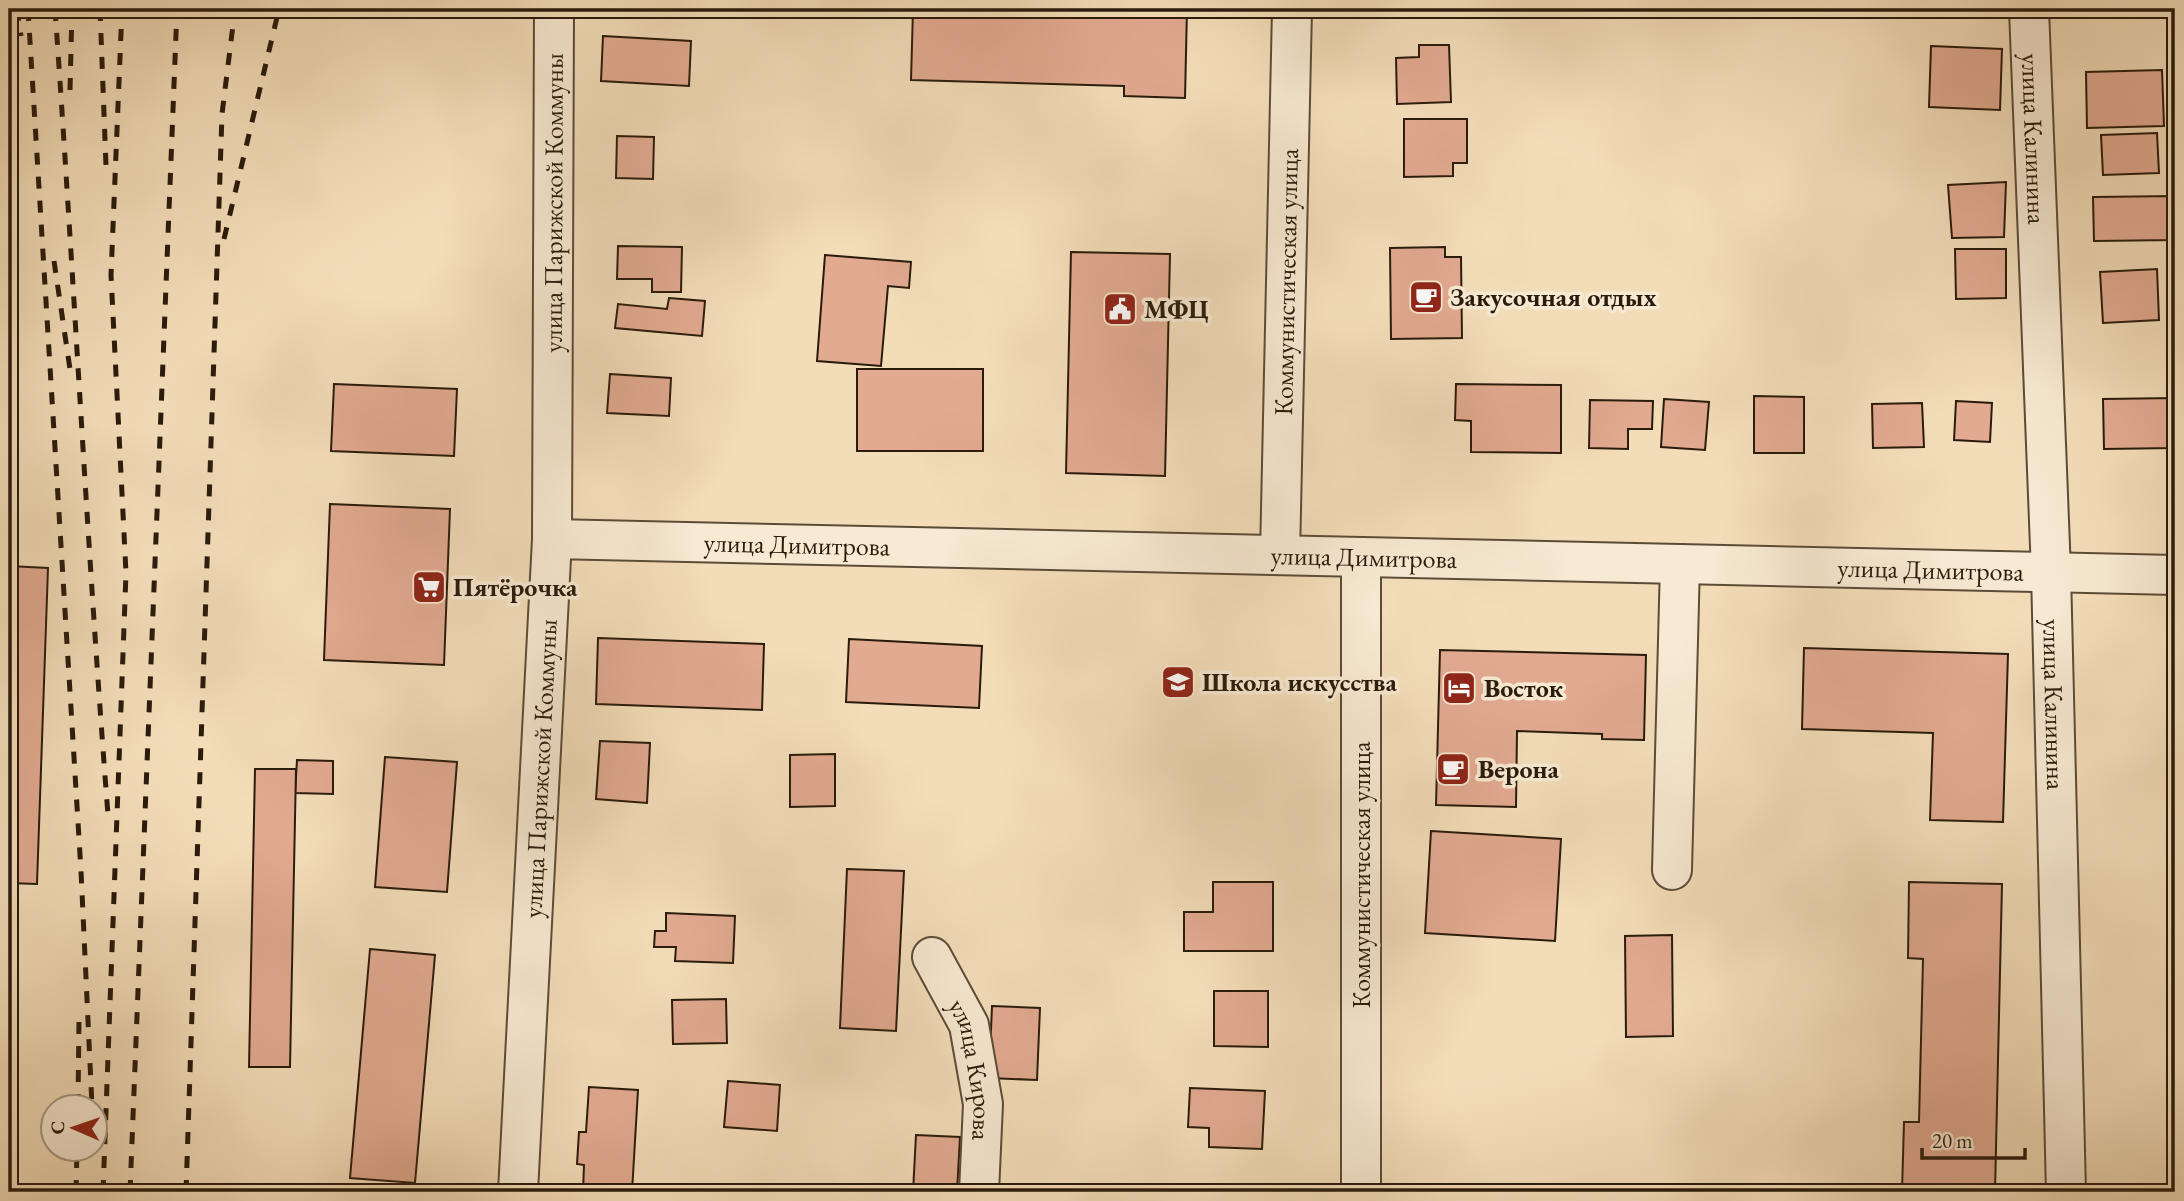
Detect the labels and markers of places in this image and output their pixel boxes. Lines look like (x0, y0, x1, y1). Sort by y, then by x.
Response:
cafe icon: Закусочная отдых (1407, 278, 1445, 316)
place label: Закусочная отдых (1450, 280, 1657, 314)
public building icon: МФЦ (1101, 290, 1139, 328)
place label: МФЦ (1144, 292, 1208, 326)
supermarket icon: Пятёрочка (410, 568, 448, 606)
place label: Пятёрочка (453, 570, 578, 604)
school or university icon: Школа искусства (1159, 663, 1197, 701)
place label: Школа искусства (1202, 665, 1397, 699)
hotel icon: Восток (1440, 669, 1478, 707)
place label: Восток (1484, 671, 1564, 705)
cafe icon: Верона (1434, 750, 1472, 788)
place label: Верона (1478, 752, 1560, 786)

